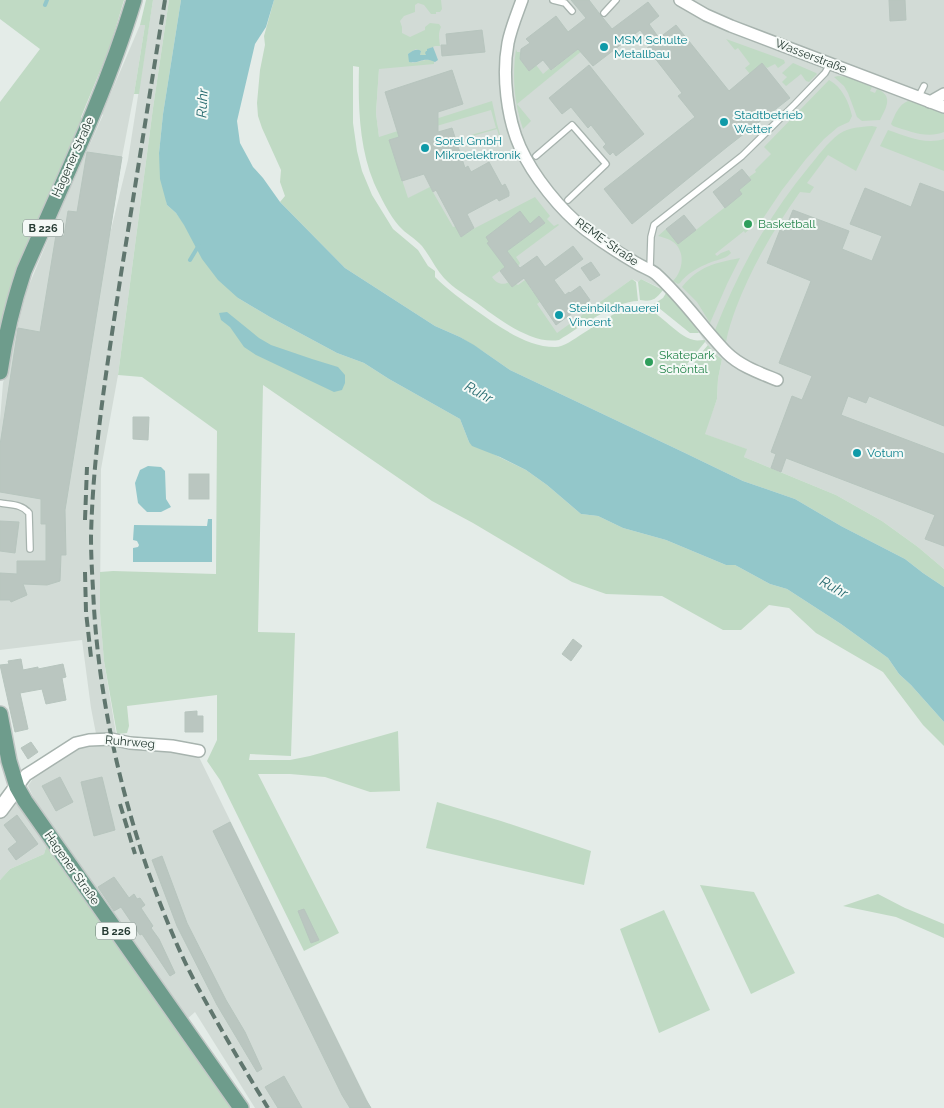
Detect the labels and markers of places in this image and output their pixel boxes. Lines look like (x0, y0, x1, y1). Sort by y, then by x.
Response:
place label: MSM Schulte Metallbau (614, 33, 688, 61)
marker: MSM Schulte Metallbau (598, 41, 610, 53)
place label: Stadtbetrieb Wetter (734, 108, 803, 136)
marker: Stadtbetrieb Wetter (718, 116, 730, 128)
place label: Sorel GmbH Mikroelektronik (435, 134, 521, 162)
marker: Sorel GmbH Mikroelektronik (419, 142, 431, 154)
place label: Basketball (758, 217, 817, 231)
marker: Basketball (742, 218, 754, 230)
place label: Steinbildhauerei Vincent (569, 301, 659, 329)
marker: Steinbildhauerei Vincent (553, 309, 565, 321)
place label: Skatepark Schöntal (659, 348, 715, 376)
marker: Skatepark Schöntal (643, 356, 655, 368)
place label: Votum (867, 446, 904, 460)
marker: Votum (851, 447, 863, 459)

